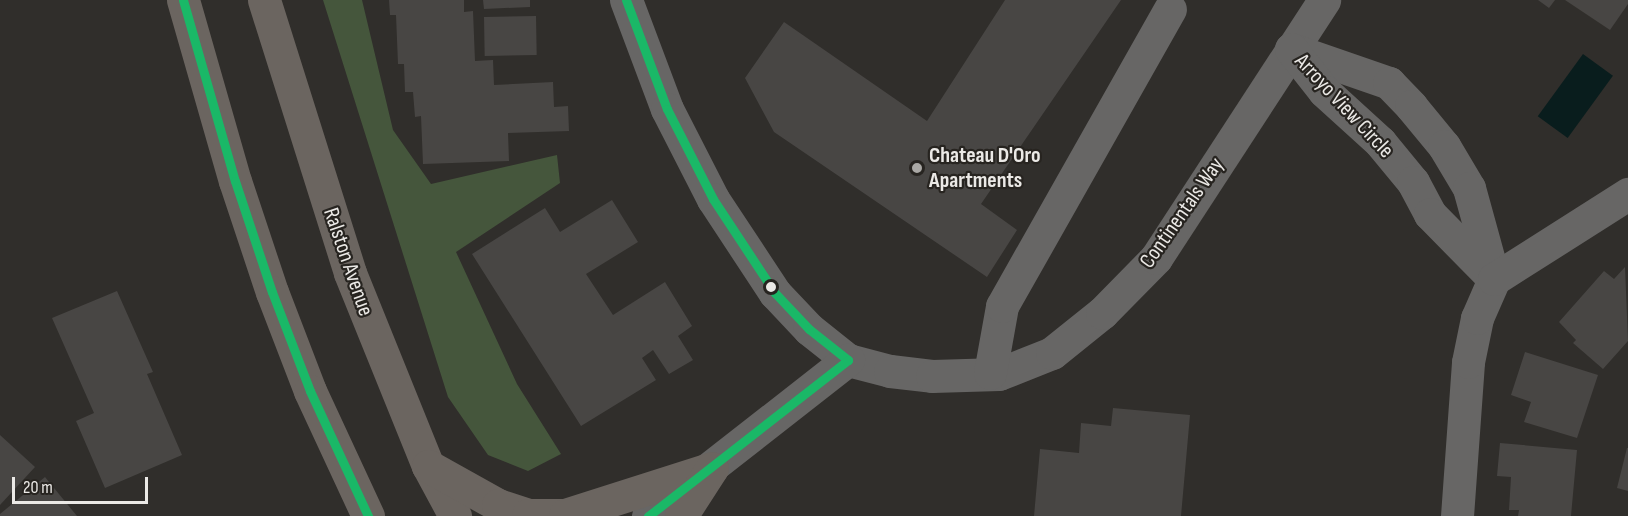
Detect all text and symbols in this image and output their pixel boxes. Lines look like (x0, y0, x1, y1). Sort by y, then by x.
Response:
street label: Arroyo View Circle (1289, 48, 1399, 164)
place label: Chateau D'Oro Apartments (929, 142, 1041, 194)
street label: Continentals Way (1134, 153, 1230, 273)
marker: Chateau D'Oro Apartments (910, 161, 924, 175)
street label: Ralston Avenue (317, 204, 379, 320)
unlabelled marker (765, 281, 777, 293)
scale bar (15, 465, 152, 503)
text: 20 m (23, 477, 53, 498)

